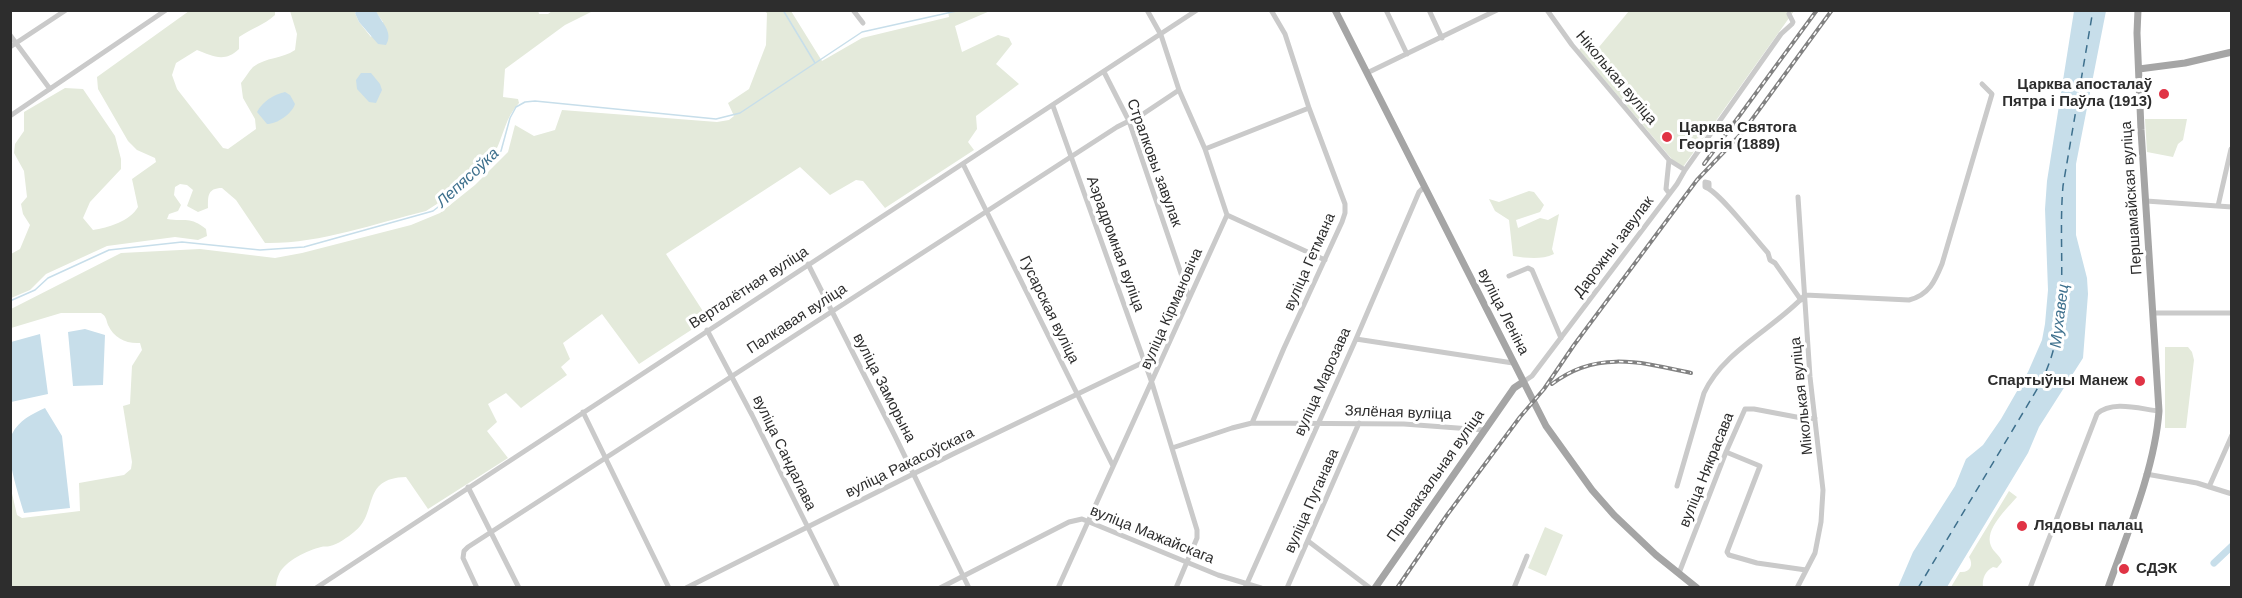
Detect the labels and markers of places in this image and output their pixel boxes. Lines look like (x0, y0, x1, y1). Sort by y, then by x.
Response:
place label: Царква апосталаў Пятра і Паўла (1913) (2002, 76, 2152, 111)
marker: Царква апосталаў Пятра і Паўла (1913) (2157, 87, 2171, 101)
place label: Царква Святога Георгія (1889) (1679, 119, 1797, 154)
marker: Царква Святога Георгія (1889) (1660, 130, 1674, 144)
place label: Спартыўны Манеж (1987, 372, 2128, 390)
marker: Спартыўны Манеж (2133, 374, 2147, 388)
place label: Лядовы палац (2034, 517, 2143, 535)
marker: Лядовы палац (2015, 519, 2029, 533)
place label: СДЭК (2136, 560, 2177, 578)
marker: СДЭК (2117, 562, 2131, 576)

